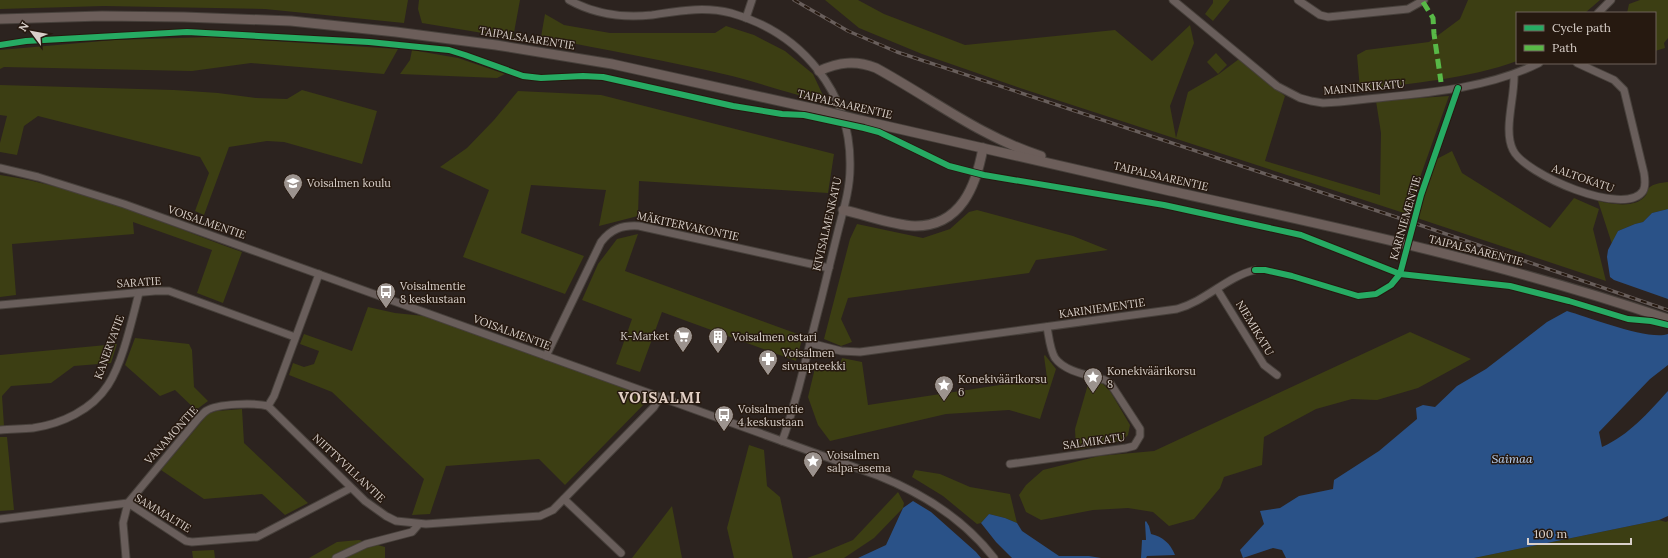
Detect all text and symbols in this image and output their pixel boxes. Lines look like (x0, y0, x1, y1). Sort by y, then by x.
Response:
north arrow (12, 12, 52, 52)
legend (1516, 12, 1656, 64)
text: N (15, 19, 32, 34)
text: Cycle path (1552, 20, 1611, 35)
street label: TAIPALSAARENTIE (478, 23, 576, 53)
text: Path (1552, 40, 1577, 55)
street label: MAININKIKATU (1323, 76, 1405, 98)
street label: TAIPALSAARENTIE (796, 86, 894, 122)
street label: TAIPALSAARENTIE (1112, 158, 1210, 194)
street label: AALTOKATU (1549, 160, 1616, 195)
school or university icon: Voisalmen koulu (282, 172, 304, 200)
street label: KARINIEMENTIE (1386, 174, 1424, 262)
street label: KIVISALMENKATU (809, 175, 845, 273)
place label: Voisalmen koulu (306, 176, 391, 190)
street label: VOISALMENTIE (165, 202, 248, 242)
street label: MÄKITERVAKONTIE (636, 208, 741, 244)
street label: TAIPALSAARENTIE (1427, 231, 1525, 269)
street label: SARATIE (116, 273, 162, 291)
place label: Voisalmentie 8 keskustaan (399, 279, 466, 306)
bus stop icon: Voisalmentie 8 keskustaan (375, 281, 397, 309)
street label: KARINIEMENTIE (1058, 295, 1146, 321)
street label: NIEMIKATU (1233, 298, 1277, 358)
street label: VOISALMENTIE (470, 311, 553, 353)
street label: KANERVATIE (91, 313, 127, 381)
supermarket icon: K-Market (672, 325, 694, 353)
building icon: Voisalmen ostari (707, 326, 729, 354)
place label: K-Market (620, 329, 670, 343)
place label: Voisalmen ostari (731, 330, 817, 344)
place label: Voisalmen sivuapteekki (781, 346, 846, 373)
pharmacy icon: Voisalmen sivuapteekki (757, 348, 779, 376)
place label: Konekiväärikorsu 8 (1107, 364, 1196, 391)
place icon: Konekiväärikorsu 8 (1082, 366, 1104, 394)
place label: Konekiväärikorsu 6 (958, 372, 1047, 399)
place icon: Konekiväärikorsu 6 (933, 374, 955, 402)
district label: VOISALMI (618, 388, 702, 407)
place label: Voisalmentie 4 keskustaan (737, 402, 804, 429)
street label: VANAMONTIE (141, 403, 201, 468)
bus stop icon: Voisalmentie 4 keskustaan (713, 404, 735, 432)
street label: SALMIKATU (1062, 430, 1126, 452)
street label: NIITTYVILLANTIE (310, 431, 388, 505)
place label: Voisalmen salpa-asema (826, 448, 891, 475)
place icon: Voisalmen salpa-asema (802, 450, 824, 478)
water label: Saimaa (1492, 451, 1533, 466)
street label: SAMMALTIE (132, 491, 194, 535)
scale bar (1528, 520, 1631, 546)
text: 100 m (1534, 526, 1567, 541)

